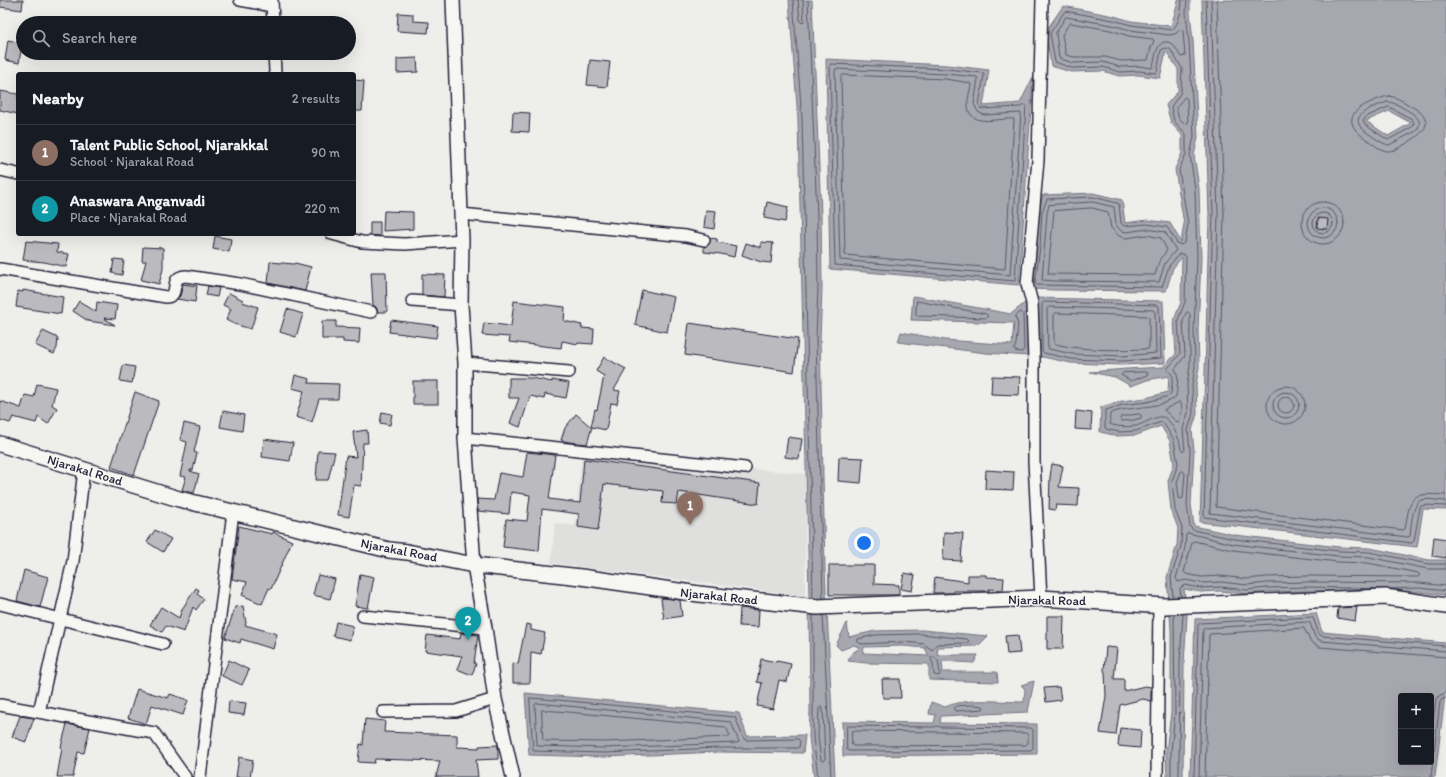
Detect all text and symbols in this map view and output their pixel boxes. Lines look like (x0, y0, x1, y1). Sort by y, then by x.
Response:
search box (16, 16, 356, 60)
icon: search (30, 27, 52, 49)
text: Search here (62, 29, 137, 47)
text: Nearby (32, 88, 84, 108)
text: 2 results (292, 91, 340, 106)
text: Talent Public School, Njarakkal (70, 136, 268, 154)
text: 1 (42, 145, 48, 160)
text: 90 m (311, 145, 340, 160)
text: School · Njarakal Road (70, 154, 194, 169)
text: Anaswara Anganvadi (70, 192, 205, 210)
text: 2 (42, 201, 48, 216)
text: 220 m (304, 201, 340, 216)
text: Place · Njarakal Road (70, 210, 187, 225)
street label: Njarakal Road (46, 451, 124, 489)
pin: 1 (677, 492, 703, 525)
your location (854, 533, 874, 553)
street label: Njarakal Road (359, 535, 439, 565)
street label: Njarakal Road (679, 584, 759, 608)
street label: Njarakal Road (1008, 592, 1086, 608)
pin: 2 (455, 607, 481, 640)
map controls (1398, 693, 1434, 765)
button: + (1398, 693, 1434, 729)
button: − (1398, 729, 1434, 765)

